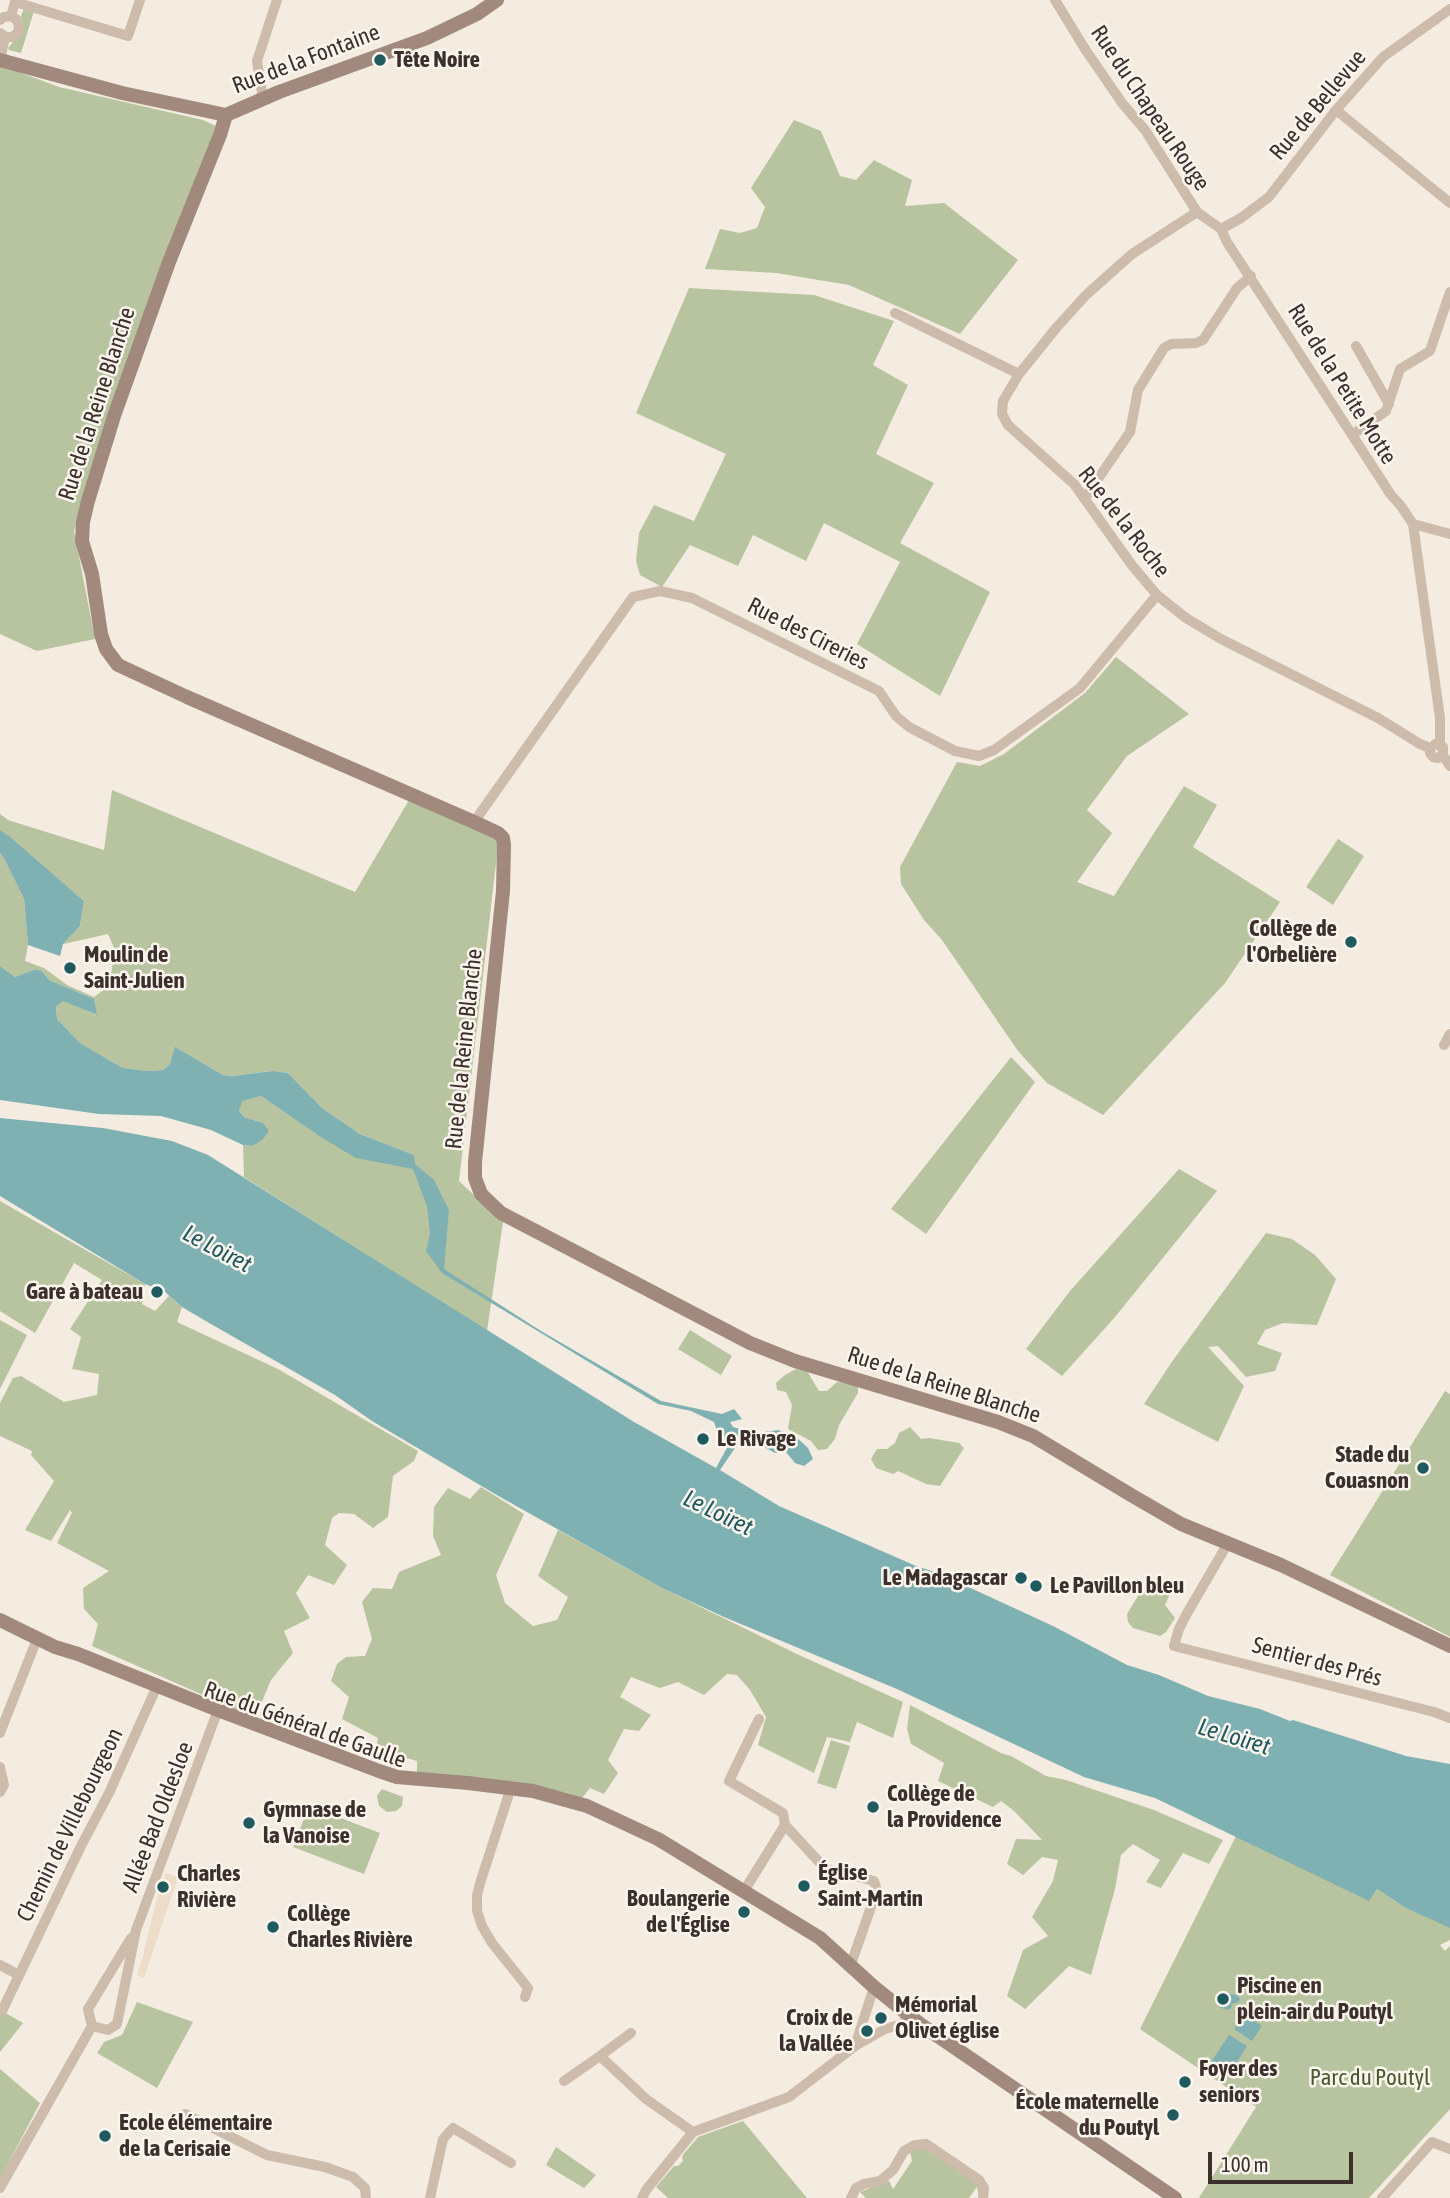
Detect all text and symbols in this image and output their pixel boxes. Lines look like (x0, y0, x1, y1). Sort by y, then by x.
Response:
street label: Rue de la Fontaine (228, 18, 384, 100)
street label: Rue du Chapeau Rouge (1085, 20, 1215, 196)
street label: Rue de Bellevue (1264, 44, 1372, 166)
place label: Tête Noire (394, 46, 480, 74)
marker: Tête Noire (372, 52, 388, 68)
street label: Rue de la Petite Motte (1282, 299, 1402, 469)
street label: Rue de la Reine Blanche (53, 304, 141, 504)
street label: Rue de la Roche (1072, 461, 1176, 583)
street label: Rue des Cireries (743, 592, 873, 676)
place label: Collège de l'Orbelière (1247, 915, 1337, 969)
marker: Collège de l'Orbelière (1343, 934, 1359, 950)
place label: Moulin de Saint-Julien (84, 941, 185, 995)
street label: Rue de la Reine Blanche (440, 947, 488, 1151)
marker: Moulin de Saint-Julien (62, 960, 78, 976)
water label: Le Loiret (178, 1219, 256, 1279)
place label: Gare à bateau (26, 1278, 143, 1306)
marker: Gare à bateau (149, 1284, 165, 1300)
street label: Rue de la Reine Blanche (844, 1341, 1044, 1429)
place label: Le Rivage (717, 1425, 796, 1453)
marker: Le Rivage (695, 1431, 711, 1447)
place label: Stade du Couasnon (1325, 1441, 1409, 1495)
marker: Stade du Couasnon (1415, 1460, 1431, 1476)
water label: Le Loiret (679, 1484, 757, 1542)
place label: Le Madagascar (883, 1564, 1007, 1592)
marker: Le Madagascar (1013, 1570, 1029, 1586)
place label: Le Pavillon bleu (1050, 1572, 1184, 1600)
marker: Le Pavillon bleu (1028, 1578, 1044, 1594)
street label: Sentier des Prés (1249, 1631, 1385, 1693)
street label: Rue du Général de Gaulle (200, 1676, 410, 1774)
water label: Le Loiret (1195, 1712, 1273, 1762)
street label: Chemin de Villebourgeon (11, 1724, 129, 1926)
street label: Allée Bad Oldesloe (117, 1738, 199, 1896)
place label: Collège de la Providence (887, 1780, 1002, 1834)
place label: Gymnase de la Vanoise (263, 1796, 366, 1850)
marker: Collège de la Providence (865, 1799, 881, 1815)
marker: Gymnase de la Vanoise (241, 1815, 257, 1831)
place label: Église Saint-Martin (818, 1859, 923, 1913)
place label: Charles Rivière (177, 1860, 240, 1914)
marker: Église Saint-Martin (796, 1878, 812, 1894)
marker: Charles Rivière (155, 1879, 171, 1895)
place label: Boulangerie de l'Église (627, 1885, 730, 1939)
place label: Collège Charles Rivière (287, 1900, 413, 1954)
marker: Boulangerie de l'Église (736, 1904, 752, 1920)
marker: Collège Charles Rivière (265, 1919, 281, 1935)
place label: Piscine en plein-air du Poutyl (1237, 1972, 1393, 2026)
place label: Mémorial Olivet église (895, 1991, 1000, 2045)
marker: Piscine en plein-air du Poutyl (1215, 1991, 1231, 2007)
place label: Croix de la Vallée (779, 2004, 853, 2058)
marker: Mémorial Olivet église (873, 2010, 889, 2026)
marker: Croix de la Vallée (859, 2023, 875, 2039)
place label: Foyer des seniors (1199, 2055, 1277, 2109)
park label: Parc du Poutyl (1310, 2064, 1430, 2092)
marker: Foyer des seniors (1177, 2074, 1193, 2090)
place label: École maternelle du Poutyl (1016, 2088, 1159, 2142)
marker: École maternelle du Poutyl (1165, 2107, 1181, 2123)
place label: Ecole élémentaire de la Cerisaie (119, 2109, 272, 2163)
marker: Ecole élémentaire de la Cerisaie (97, 2128, 113, 2144)
scale bar (1212, 2138, 1357, 2182)
text: 100 m (1221, 2152, 1269, 2176)

